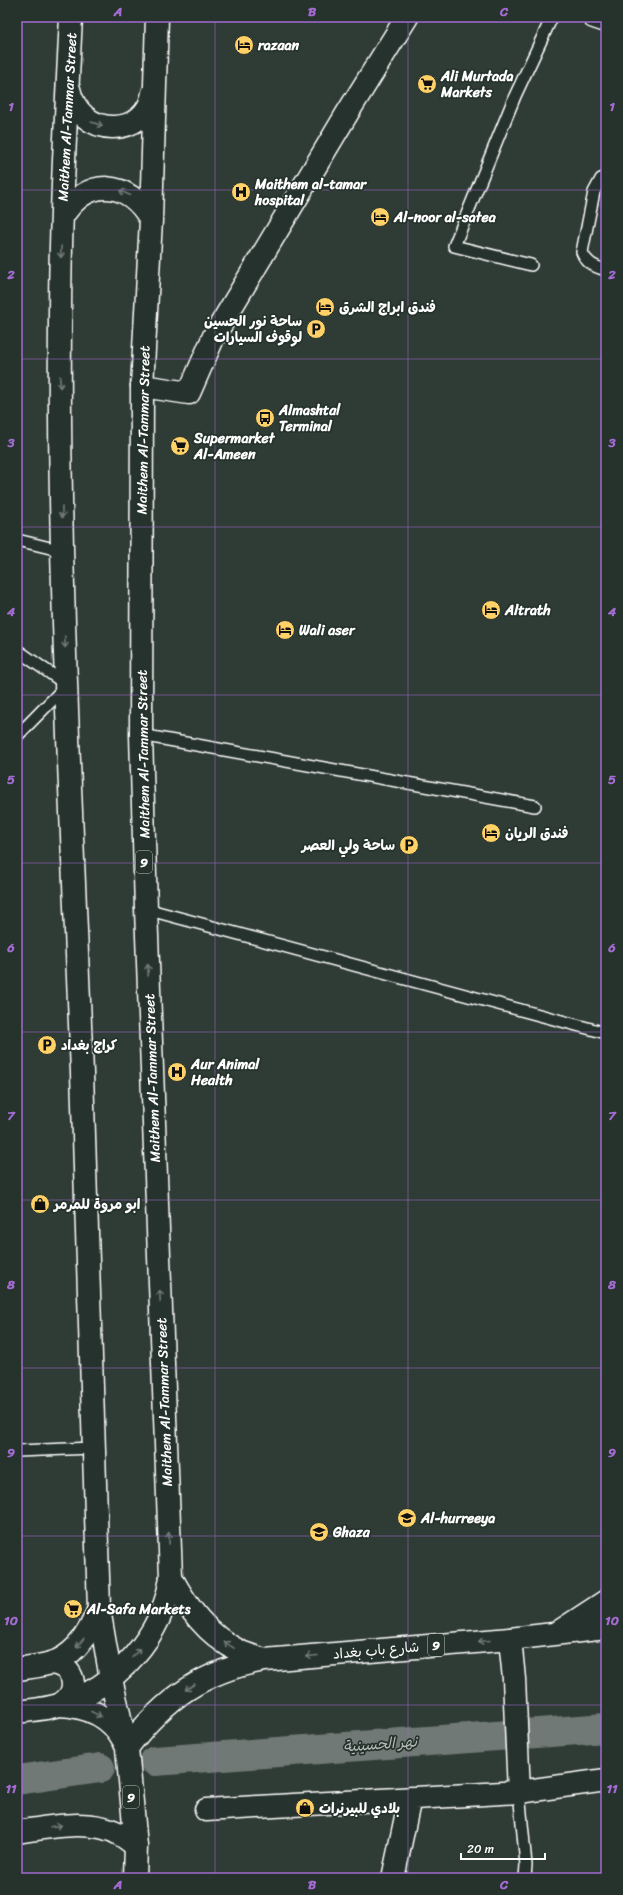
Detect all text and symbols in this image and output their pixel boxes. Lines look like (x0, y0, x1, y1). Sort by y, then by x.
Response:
text: A (113, 0, 122, 23)
text: B (308, 0, 317, 23)
text: C (499, 0, 509, 23)
street label: Maithem Al-Tammar Street (51, 32, 84, 202)
place label: razaan (257, 33, 299, 58)
hotel icon: razaan (233, 34, 255, 56)
place label: Ali Murtada Markets (440, 64, 513, 105)
supermarket icon: Ali Murtada Markets (416, 73, 438, 95)
text: 1 (8, 95, 14, 118)
text: 1 (609, 95, 615, 118)
one-way arrow (91, 120, 103, 128)
place label: Maithem al-tamar hospital (254, 172, 367, 213)
hospital icon: Maithem al-tamar hospital (230, 181, 252, 203)
one-way arrow (119, 189, 131, 196)
place label: Al-noor al-satea (393, 205, 497, 230)
hotel icon: Al-noor al-satea (369, 206, 391, 228)
one-way arrow (57, 245, 65, 258)
text: 2 (6, 263, 15, 286)
text: 2 (607, 263, 616, 286)
place label: فندق ابراج الشرق (339, 295, 436, 320)
hotel icon: فندق ابراج الشرق (314, 296, 336, 318)
place label: ساحة نور الحسين لوقوف السيارات (204, 309, 302, 350)
parking icon: ساحة نور الحسين لوقوف السيارات (305, 318, 327, 340)
street label: Maithem Al-Tammar Street (130, 345, 157, 515)
one-way arrow (56, 375, 64, 388)
place label: Almashtal Terminal (278, 398, 341, 439)
bus stop icon: Almashtal Terminal (254, 407, 276, 429)
place label: Supermarket Al-Ameen (193, 426, 276, 467)
text: 3 (6, 431, 15, 454)
text: 3 (607, 431, 616, 454)
supermarket icon: Supermarket Al-Ameen (169, 435, 191, 457)
one-way arrow (58, 505, 66, 518)
place label: Altrath (504, 598, 551, 623)
hotel icon: Altrath (480, 599, 502, 621)
text: 4 (6, 600, 16, 623)
text: 4 (607, 600, 617, 623)
place label: Wali aser (299, 618, 356, 643)
hotel icon: Wali aser (274, 619, 296, 641)
one-way arrow (62, 635, 69, 648)
street label: Maithem Al-Tammar Street (130, 669, 157, 839)
text: 5 (7, 768, 15, 791)
text: 5 (608, 768, 616, 791)
place label: فندق الريان (505, 821, 568, 846)
hotel icon: فندق الريان (480, 822, 502, 844)
place label: ساحة ولي العصر (300, 833, 395, 858)
parking icon: ساحة ولي العصر (398, 834, 420, 856)
road number: 9 (136, 851, 152, 873)
text: 6 (6, 936, 15, 959)
text: 6 (607, 936, 616, 959)
one-way arrow (144, 964, 152, 977)
street label: Maithem Al-Tammar Street (137, 993, 168, 1163)
place label: كراج بغداد (61, 1033, 118, 1058)
parking icon: كراج بغداد (36, 1034, 58, 1056)
place label: Aur Animal Health (190, 1052, 260, 1093)
hospital icon: Aur Animal Health (166, 1061, 188, 1083)
text: 7 (7, 1104, 16, 1127)
text: 7 (608, 1104, 617, 1127)
place label: ابو مروة للمرمر (52, 1192, 141, 1217)
shop icon: ابو مروة للمرمر (29, 1193, 51, 1215)
text: 8 (6, 1273, 15, 1296)
text: 8 (607, 1273, 616, 1296)
one-way arrow (156, 1290, 164, 1303)
street label: Maithem Al-Tammar Street (149, 1317, 180, 1487)
text: 9 (7, 1441, 15, 1464)
text: 9 (608, 1441, 616, 1464)
place label: Al-hurreeya (420, 1506, 495, 1531)
school or university icon: Al-hurreeya (396, 1507, 418, 1529)
place label: Ghaza (332, 1520, 371, 1545)
school or university icon: Ghaza (308, 1521, 330, 1543)
one-way arrow (165, 1532, 173, 1545)
place label: Al-Safa Markets (86, 1597, 191, 1622)
supermarket icon: Al-Safa Markets (62, 1598, 84, 1620)
text: 10 (4, 1609, 18, 1632)
text: 10 (605, 1609, 619, 1632)
street label: شارع باب بغداد (332, 1634, 420, 1667)
road number: 9 (428, 1634, 444, 1656)
one-way arrow (478, 1637, 491, 1645)
one-way arrow (76, 1638, 85, 1648)
one-way arrow (224, 1641, 235, 1649)
one-way arrow (131, 1647, 140, 1658)
one-way arrow (306, 1652, 319, 1659)
one-way arrow (185, 1683, 196, 1691)
one-way arrow (90, 1711, 102, 1718)
water label: نهر الحسينية (342, 1728, 419, 1760)
text: 11 (5, 1777, 17, 1800)
text: 11 (606, 1777, 618, 1800)
road number: 9 (123, 1786, 139, 1808)
place label: بلادي للبيرنرات (319, 1796, 400, 1821)
shop icon: بلادي للبيرنرات (294, 1797, 316, 1819)
one-way arrow (49, 1823, 62, 1830)
scale bar (461, 1835, 545, 1861)
text: 20 m (467, 1838, 494, 1860)
text: A (113, 1873, 122, 1895)
text: B (308, 1873, 317, 1895)
text: C (499, 1873, 509, 1895)

